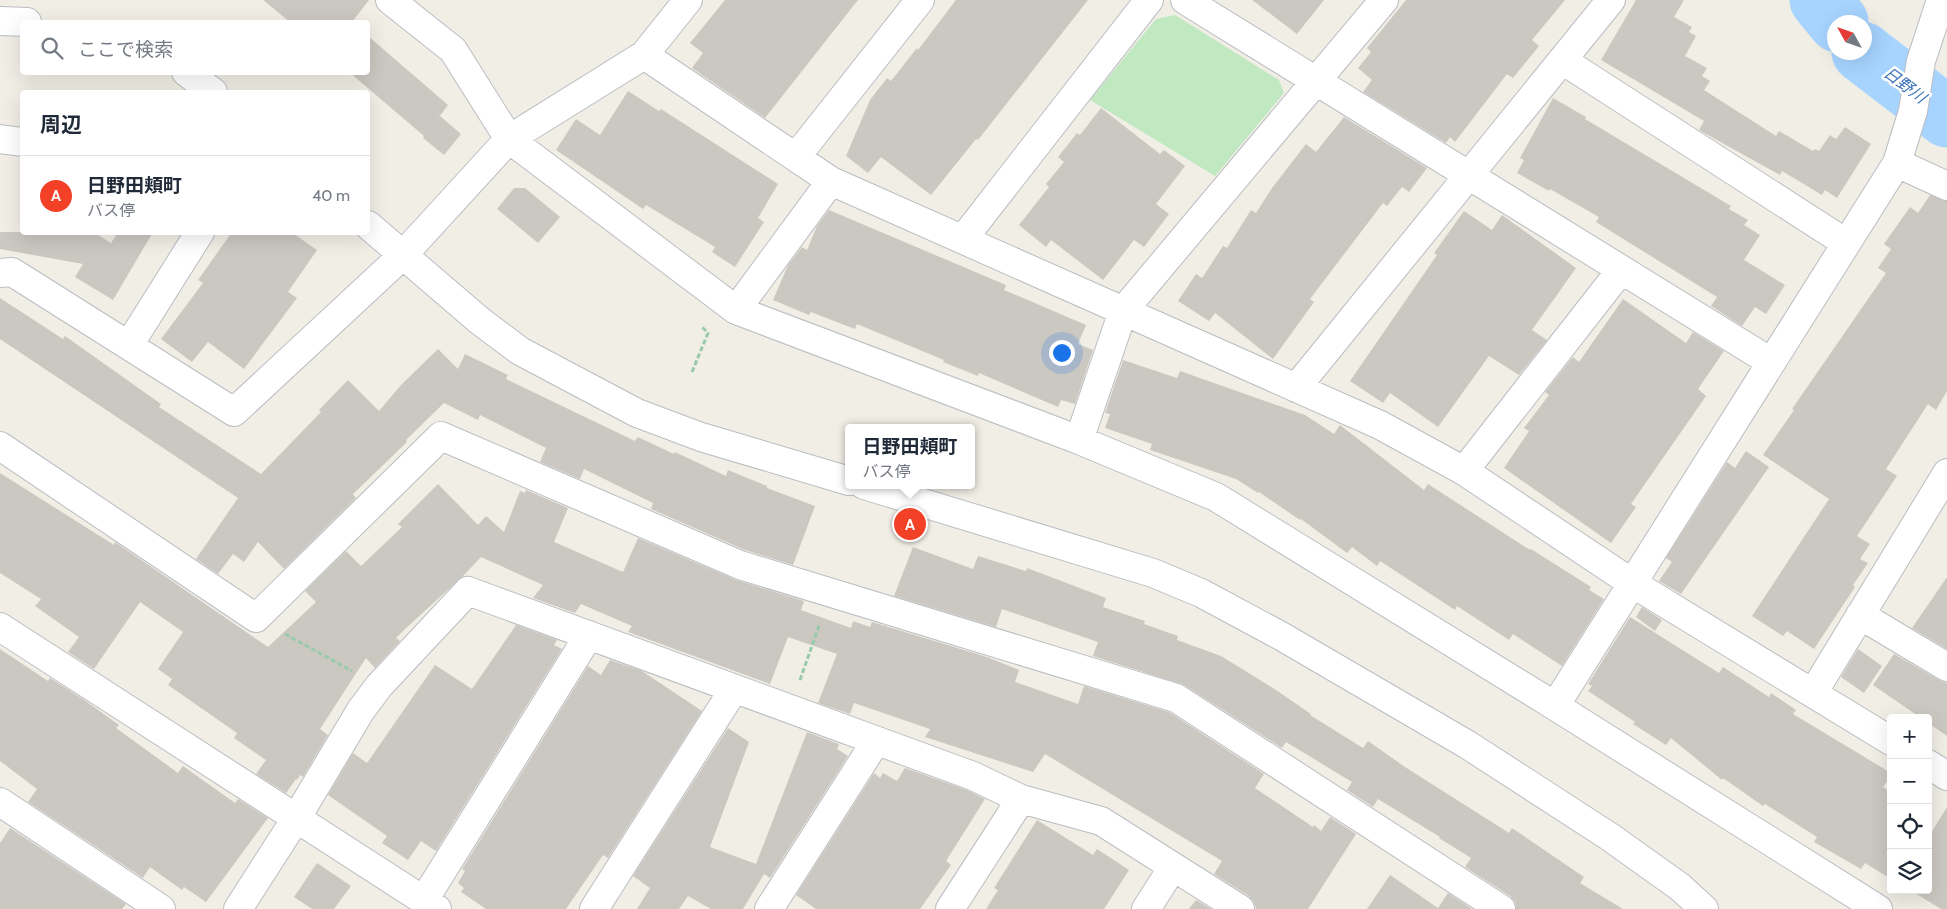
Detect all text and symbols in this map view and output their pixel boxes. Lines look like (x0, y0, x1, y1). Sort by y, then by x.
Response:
north arrow (1827, 15, 1872, 60)
search box (20, 20, 370, 75)
icon: search (38, 34, 66, 62)
text: ここで検索 (78, 38, 173, 61)
water label: 日野川 (1880, 63, 1931, 108)
text: 周辺 (40, 112, 82, 137)
text: 日野田頬町 (87, 174, 182, 197)
text: A (51, 186, 61, 205)
text: 40 m (312, 186, 350, 205)
text: バス停 (87, 201, 135, 220)
your location (1049, 340, 1075, 366)
popup (845, 424, 975, 489)
text: 日野田頬町 (862, 435, 958, 458)
text: バス停 (862, 462, 911, 481)
pin: A (894, 505, 926, 543)
map controls (1887, 714, 1932, 894)
button: + (1887, 714, 1932, 759)
button: − (1887, 759, 1932, 804)
button: locate (1887, 804, 1932, 849)
button: layers (1887, 849, 1932, 894)

